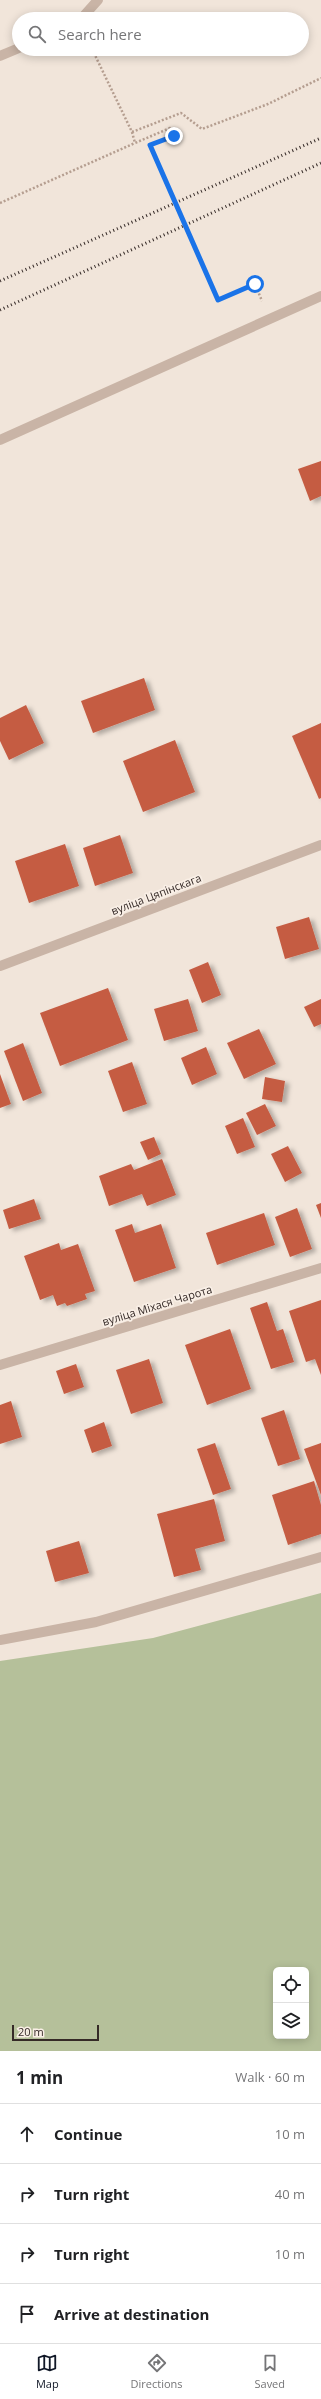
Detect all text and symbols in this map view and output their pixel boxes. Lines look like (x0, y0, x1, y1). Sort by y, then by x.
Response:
search box (12, 12, 309, 56)
icon: search (26, 23, 48, 45)
text: Search here (58, 24, 142, 44)
route end (165, 127, 183, 145)
route start (246, 275, 264, 293)
street label: вуліца Цяпінскага (109, 870, 203, 918)
street label: вуліца Міхася Чарота (100, 1281, 214, 1329)
map controls (273, 1967, 309, 2039)
button: locate (273, 1967, 309, 2003)
button: layers (273, 2003, 309, 2039)
scale bar (12, 2023, 99, 2042)
text: 20 m (18, 2024, 44, 2039)
text: 1 min (16, 2066, 63, 2089)
text: Walk · 60 m (235, 2068, 305, 2086)
icon: ahead (16, 2123, 38, 2145)
text: Continue (54, 2124, 122, 2144)
text: 10 m (275, 2125, 305, 2143)
icon: right (16, 2183, 38, 2205)
text: Turn right (54, 2184, 129, 2204)
text: 40 m (275, 2185, 305, 2203)
icon: right (16, 2243, 38, 2265)
text: Turn right (54, 2244, 129, 2264)
text: 10 m (275, 2245, 305, 2263)
icon: arrive (16, 2303, 38, 2325)
text: Arrive at destination (54, 2304, 209, 2324)
tab: Map (36, 2352, 59, 2391)
tab: Directions (131, 2352, 183, 2391)
tab: Saved (254, 2352, 285, 2391)

